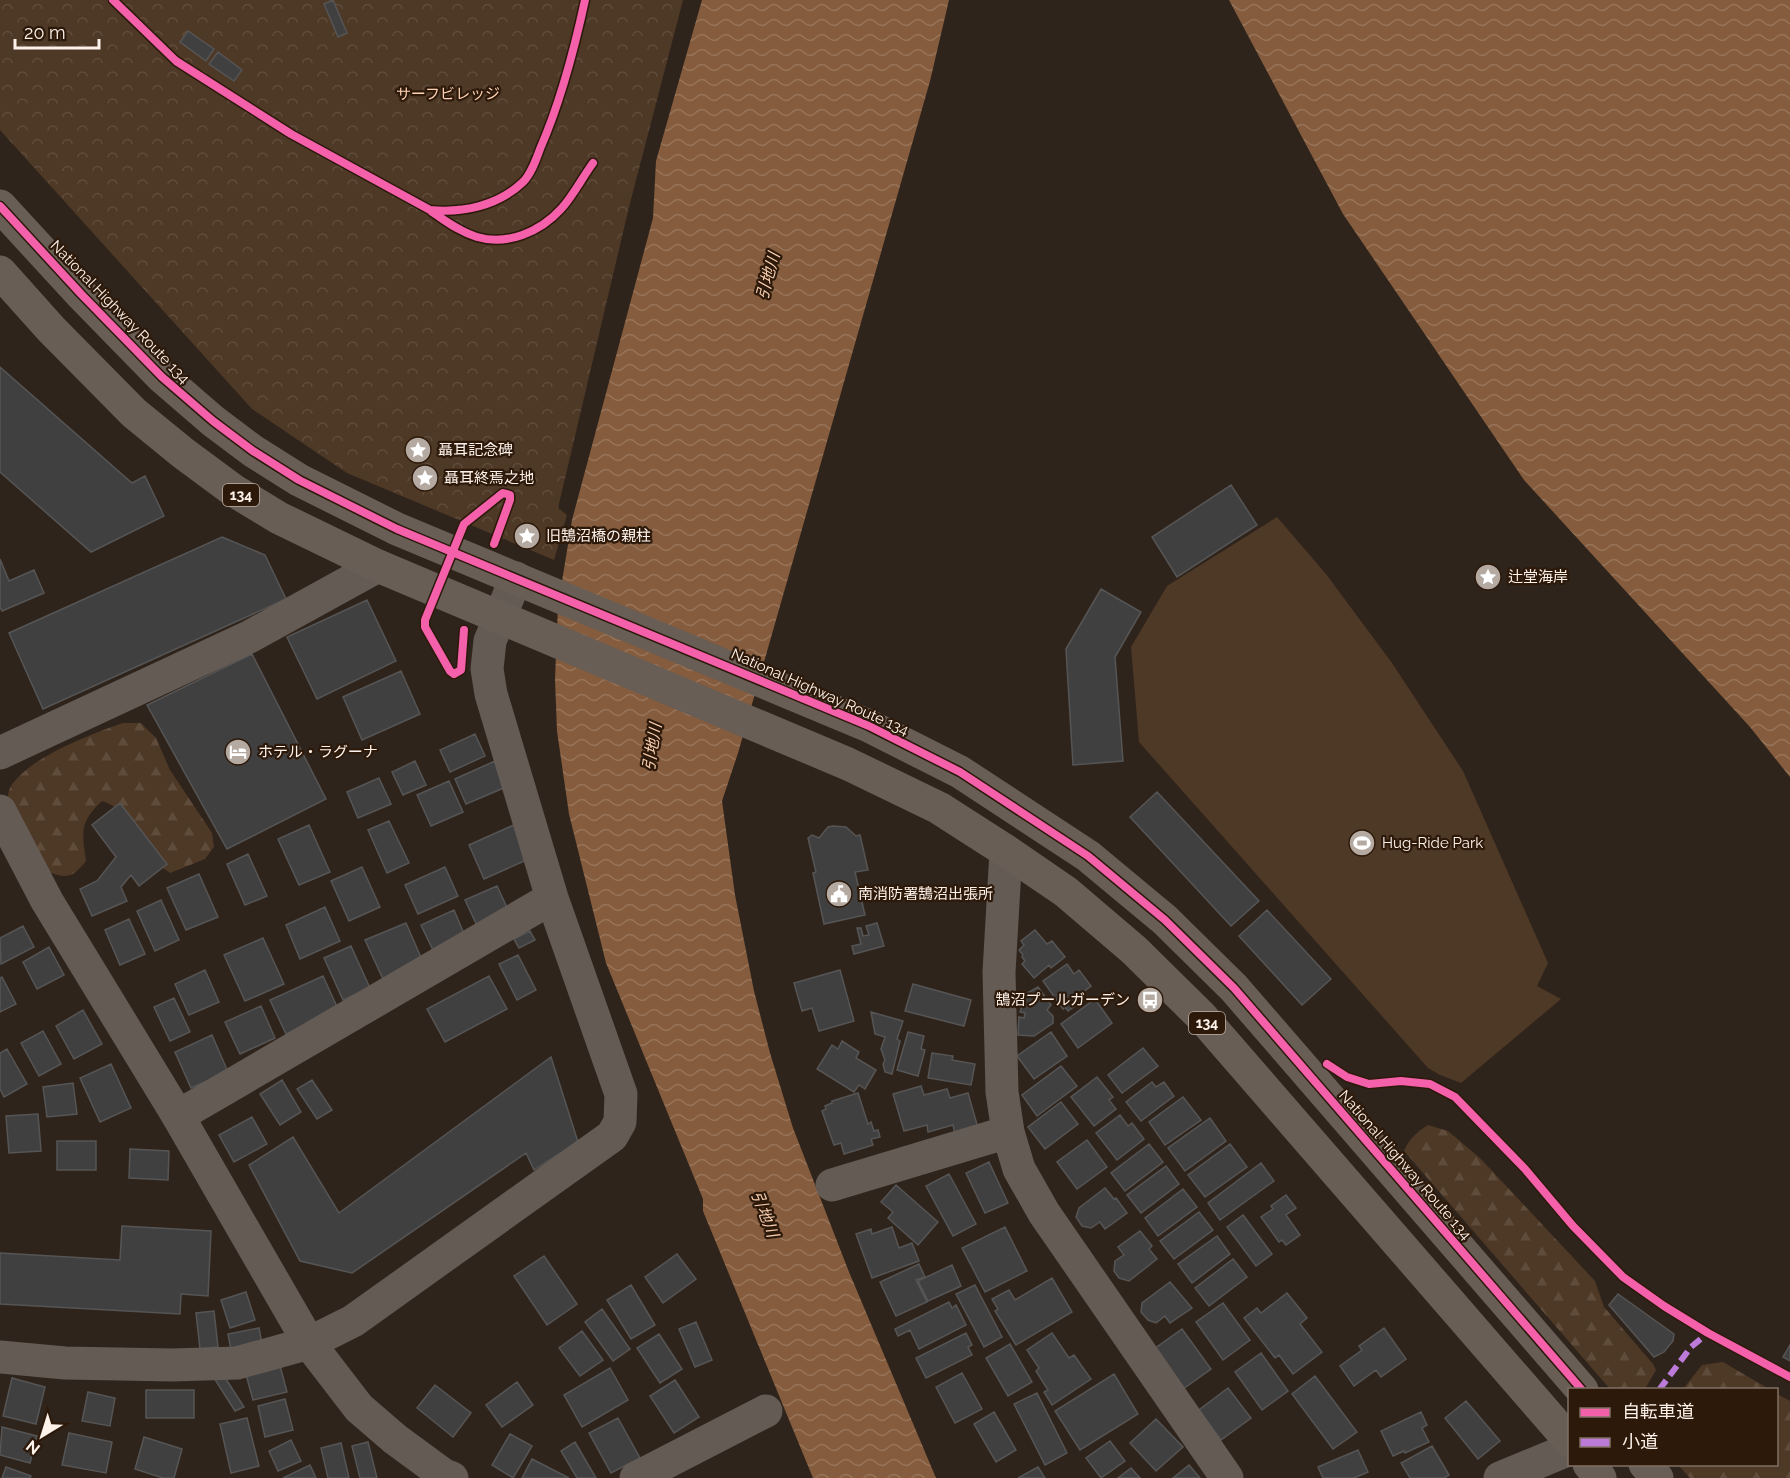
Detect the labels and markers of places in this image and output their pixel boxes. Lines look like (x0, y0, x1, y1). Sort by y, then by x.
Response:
place icon: 聶耳記念碑 (403, 435, 433, 465)
place label: 聶耳記念碑 (438, 441, 513, 459)
place icon: 聶耳終焉之地 (410, 463, 440, 493)
place label: 聶耳終焉之地 (444, 469, 534, 487)
place icon: 旧鵠沼橋の親柱 (512, 521, 542, 551)
place label: 旧鵠沼橋の親柱 (546, 527, 651, 545)
place icon: 辻堂海岸 (1473, 562, 1503, 592)
place label: 辻堂海岸 (1508, 568, 1568, 586)
hotel icon: ホテル・ラグーナ (223, 737, 253, 767)
place label: ホテル・ラグーナ (258, 743, 378, 761)
sports icon: Hug-Ride Park (1347, 828, 1377, 858)
place label: Hug-Ride Park (1382, 834, 1483, 852)
public building icon: 南消防署鵠沼出張所 (824, 879, 854, 909)
place label: 南消防署鵠沼出張所 (858, 885, 993, 903)
bus stop icon: 鵠沼プールガーデン (1135, 985, 1165, 1015)
place label: 鵠沼プールガーデン (995, 991, 1130, 1009)

